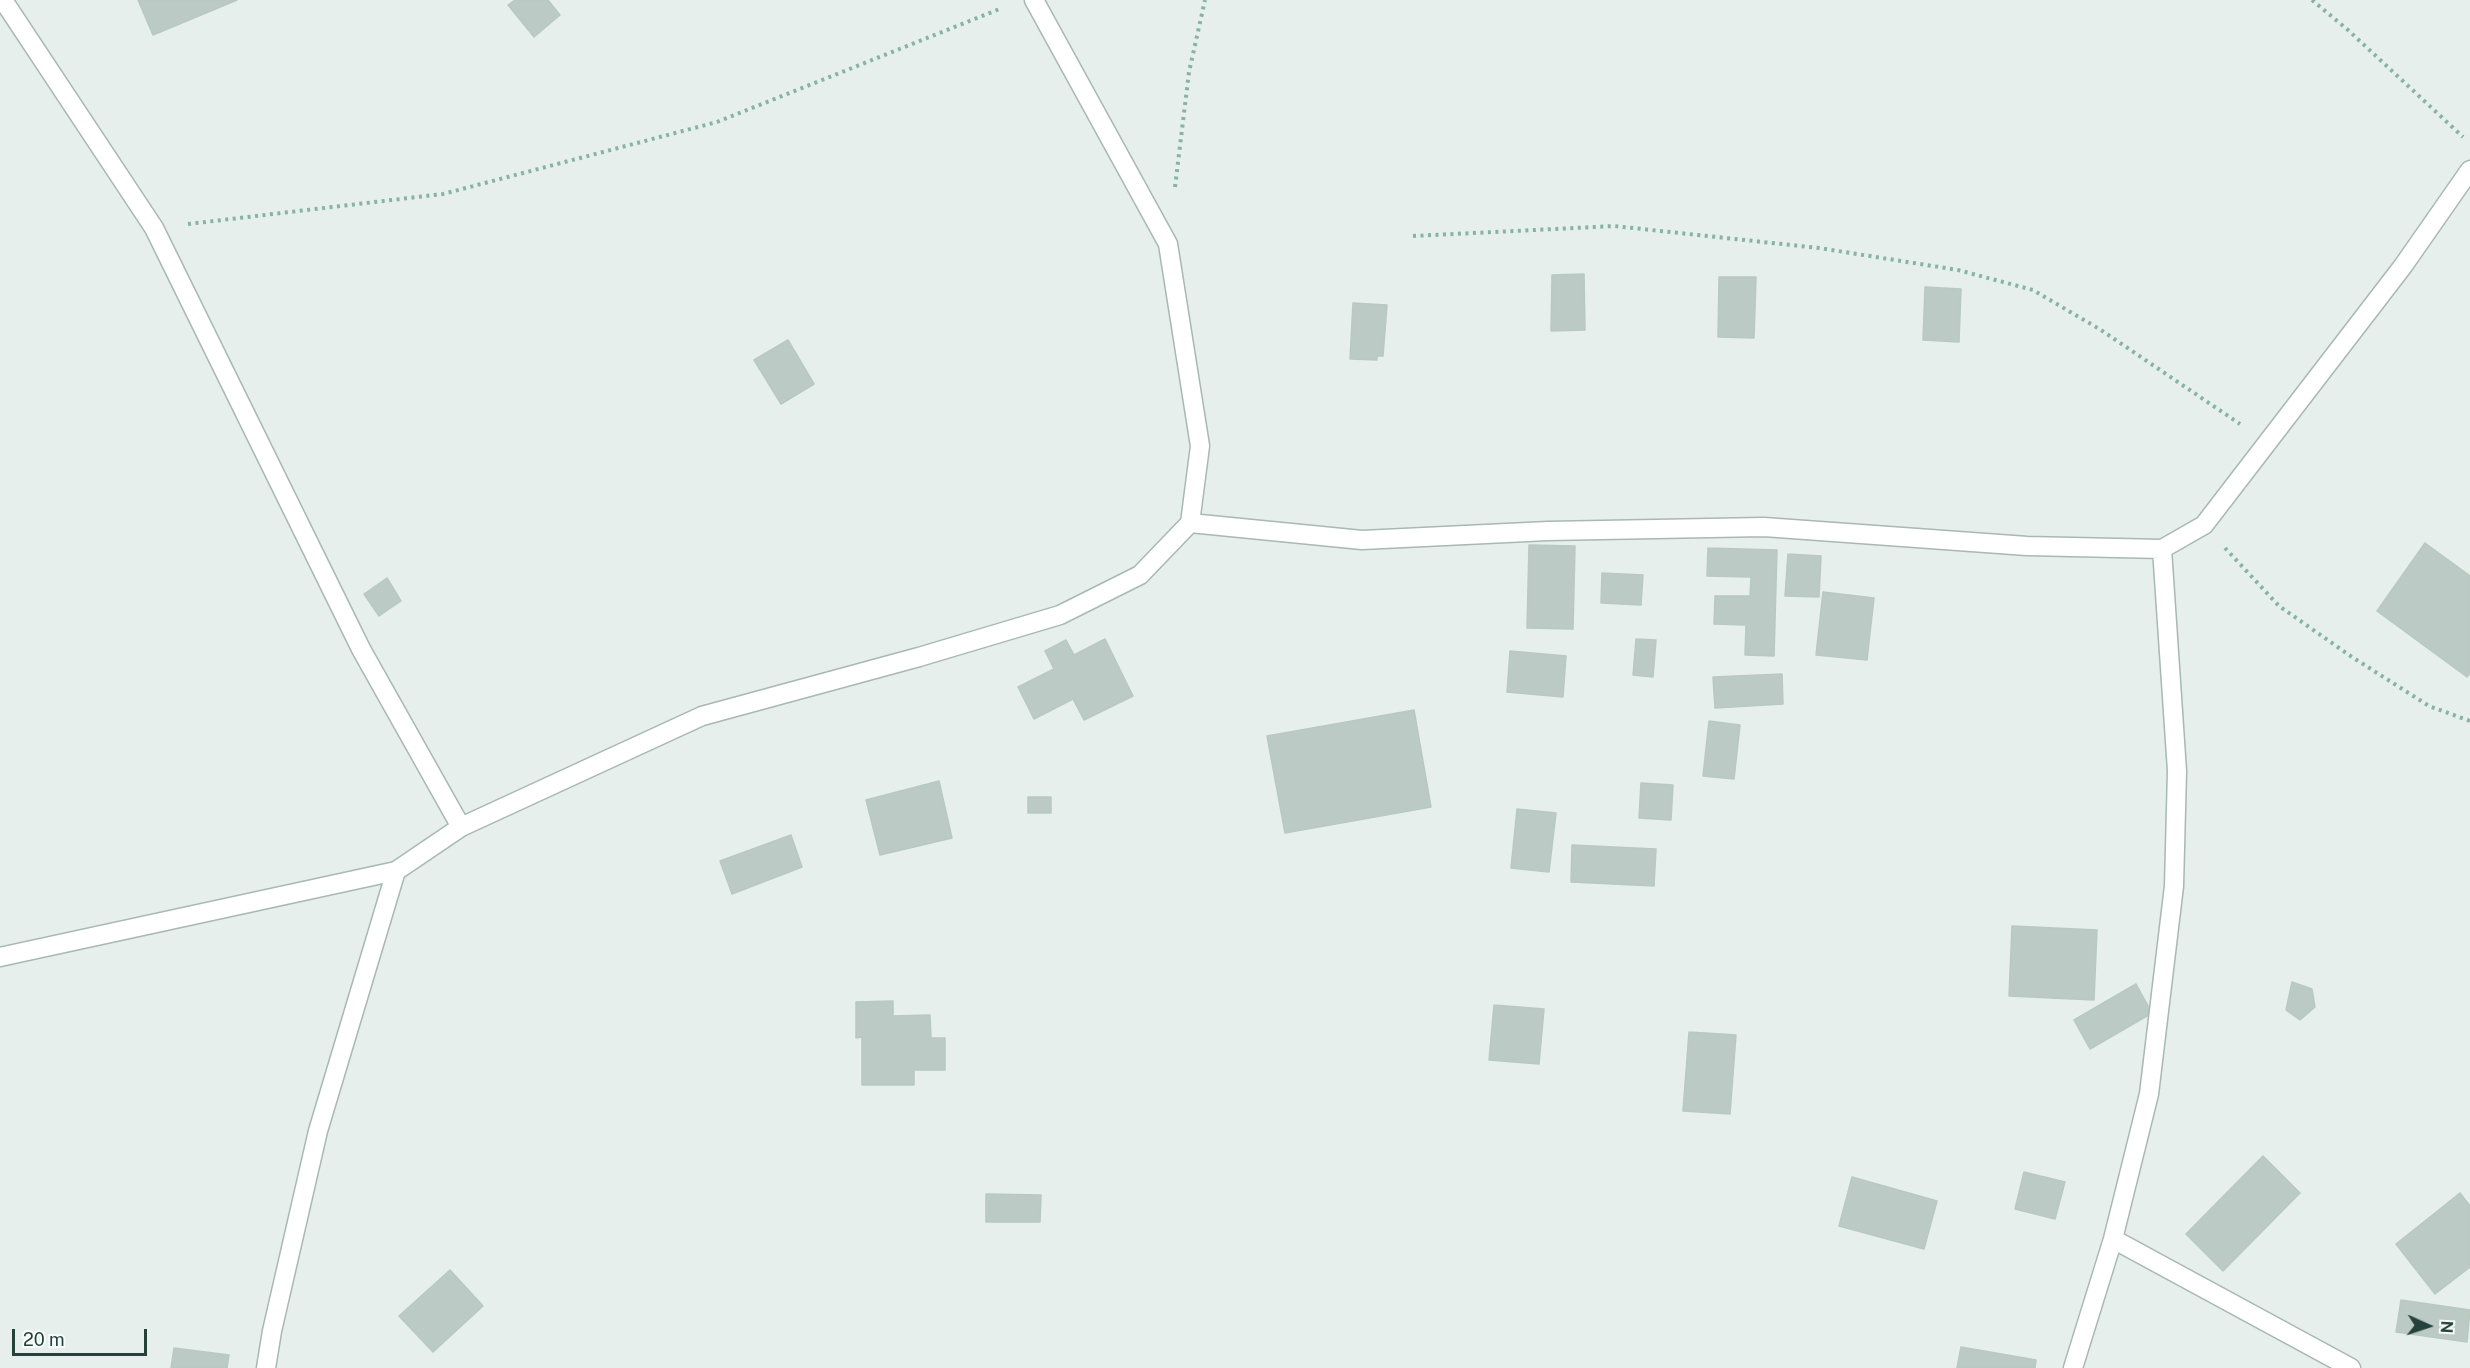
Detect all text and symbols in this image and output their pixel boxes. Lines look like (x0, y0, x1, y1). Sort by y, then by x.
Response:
north arrow (2398, 1296, 2458, 1356)
scale bar (15, 1317, 150, 1355)
text: N (2437, 1320, 2456, 1334)
text: 20 m (23, 1329, 65, 1350)

